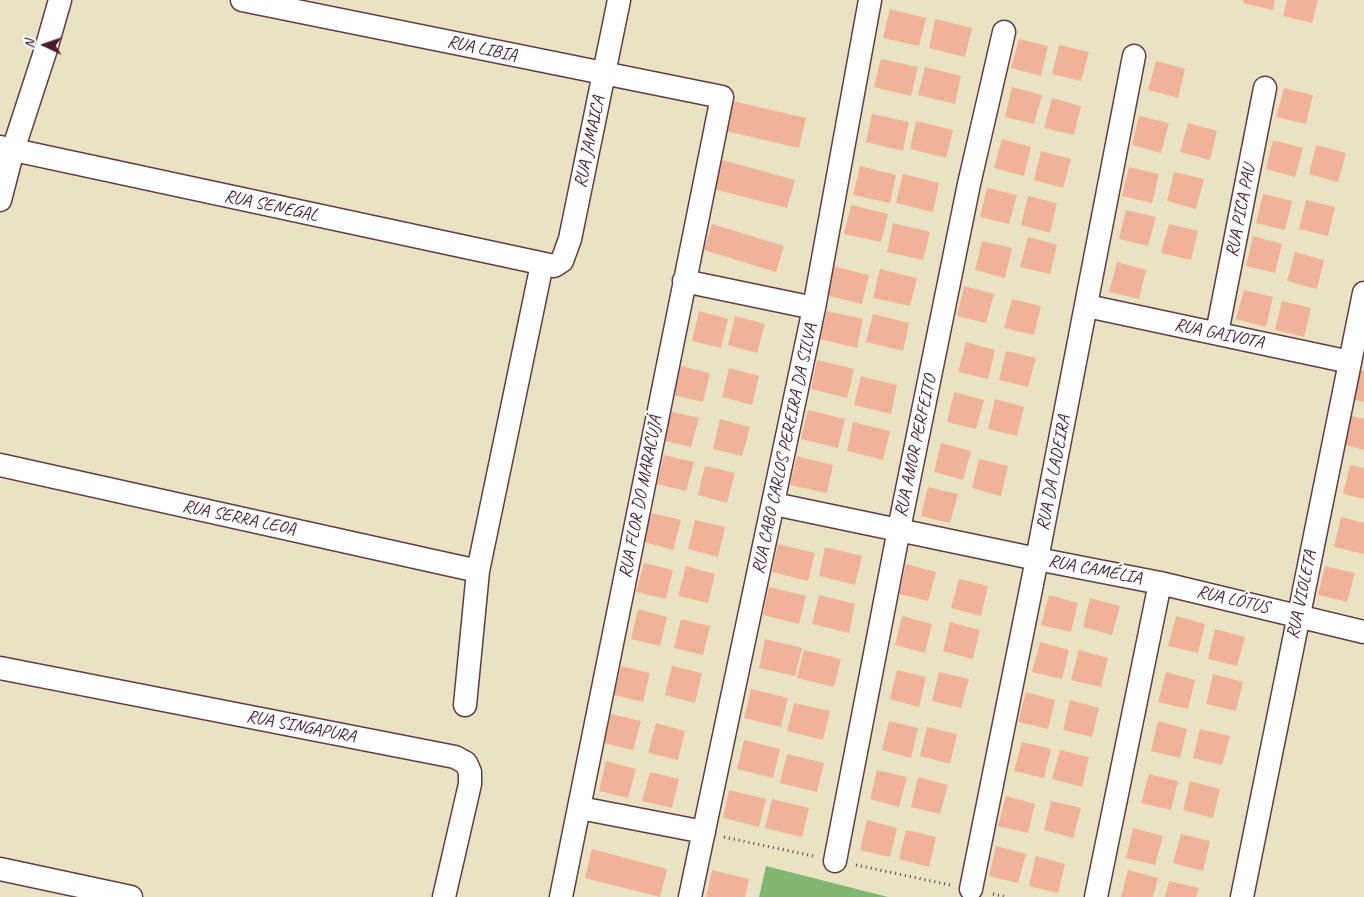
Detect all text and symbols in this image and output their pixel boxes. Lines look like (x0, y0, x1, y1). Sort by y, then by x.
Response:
north arrow (20, 20, 70, 70)
street label: RUA LIBIA (445, 31, 519, 67)
text: N (21, 39, 38, 49)
street label: RUA JAMAICA (570, 94, 610, 190)
street label: RUA PICA PAU (1221, 163, 1261, 259)
street label: RUA SENEGAL (222, 186, 320, 226)
street label: RUA GAIVOTA (1172, 314, 1266, 354)
street label: RUA CABO CARLOS PEREIRA DA SILVA (748, 322, 822, 576)
street label: RUA AMOR PERFEITO (890, 373, 942, 519)
street label: RUA FLOR DO MARACUJÁ (615, 414, 667, 580)
street label: RUA DA LADEIRA (1032, 414, 1076, 532)
street label: RUA SERRA LEOA (180, 495, 298, 541)
street label: RUA VIOLETA (1282, 549, 1322, 641)
street label: RUA CAMÉLIA (1047, 550, 1143, 590)
street label: RUA LÓTUS (1195, 581, 1271, 619)
street label: RUA SINGAPURA (245, 706, 357, 748)

